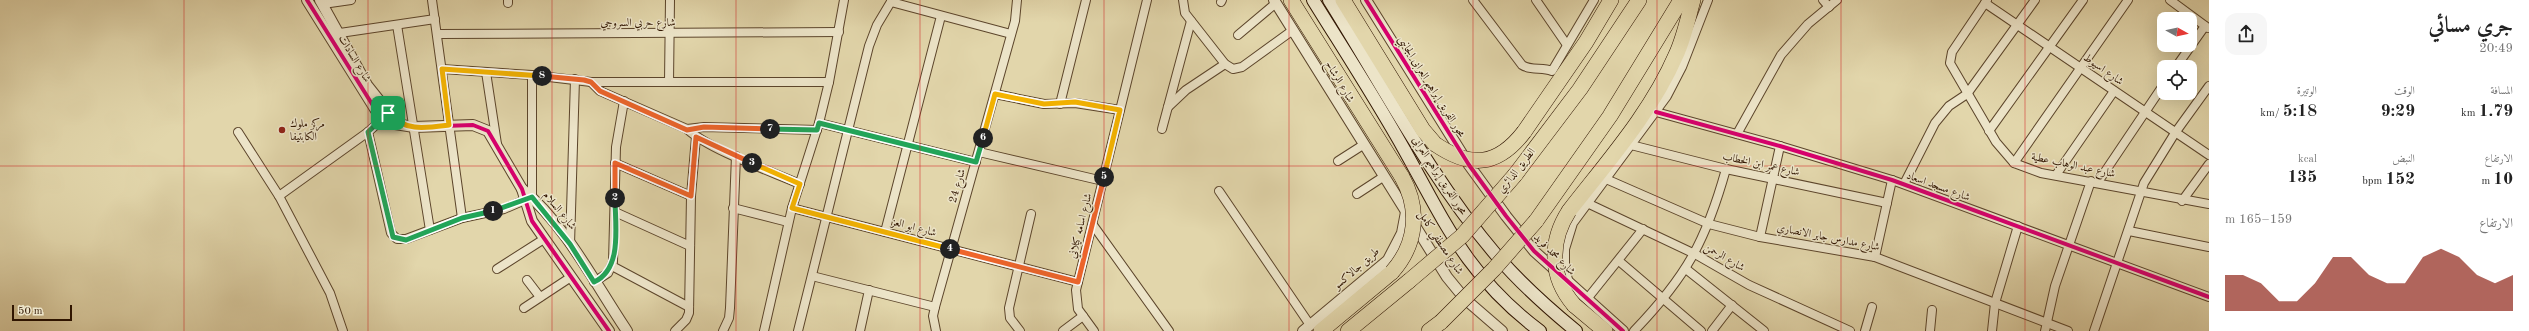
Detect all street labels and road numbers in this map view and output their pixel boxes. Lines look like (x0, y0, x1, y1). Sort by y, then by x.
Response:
street label: شارع حربي السروجي (601, 18, 675, 32)
street label: شارع السادات (333, 34, 372, 86)
street label: محور الفريق إبراهيم العرابى الجانبي (1392, 34, 1467, 142)
street label: شارع اسيوط (2079, 52, 2125, 90)
street label: شارع الرشاح (1319, 59, 1356, 107)
street label: محور الفريق إبراهيم العرابى (1406, 135, 1469, 220)
street label: الطريق الدائري (1496, 146, 1540, 197)
street label: شارع عمر ابن الخطاب (1721, 151, 1801, 181)
street label: شارع عبد الوهاب عطية (2029, 152, 2116, 183)
street label: شارع 24 (948, 168, 971, 205)
street label: شارع مسجد اسعاد (1904, 170, 1971, 206)
street label: شارع السلام (538, 190, 578, 234)
street label: شارع اسامه كيلاني (1067, 192, 1097, 260)
street label: شارع مصطفي كامل (1412, 209, 1465, 279)
street label: شارع ابو العز (889, 217, 937, 242)
street label: شارع مدارس جابر الانصاري (1775, 223, 1880, 256)
street label: شارع محمد فريد (1529, 232, 1577, 280)
street label: شارع الرحمن (1700, 241, 1747, 277)
street label: طريق جالاكسو (1331, 245, 1383, 293)

